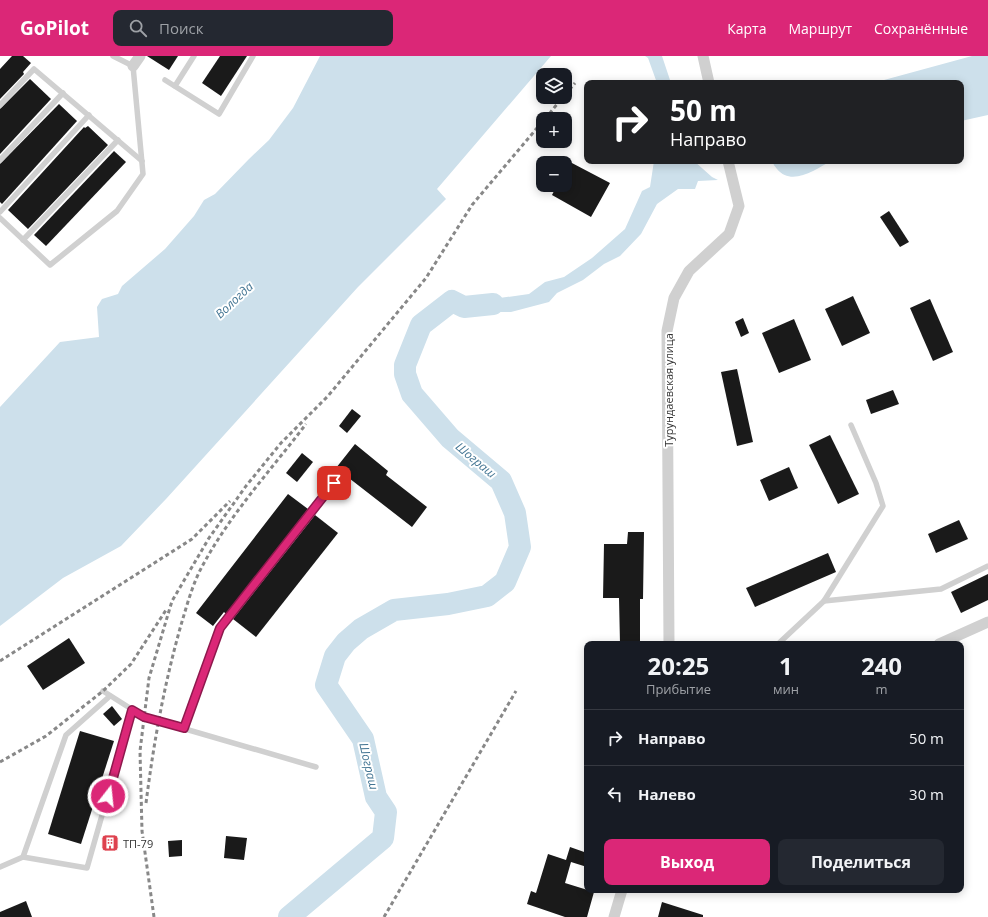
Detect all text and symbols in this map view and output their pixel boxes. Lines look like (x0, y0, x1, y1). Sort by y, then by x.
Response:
search box (113, 10, 393, 46)
text: GoPilot (20, 15, 89, 41)
icon: search (127, 17, 149, 39)
text: Поиск (159, 18, 203, 38)
text: Карта (727, 19, 766, 38)
text: Маршрут (788, 19, 852, 38)
text: Сохранённые (874, 19, 968, 38)
map controls (536, 68, 572, 192)
button: layers (536, 68, 572, 104)
text: 50 m (670, 91, 737, 129)
icon: right (604, 96, 656, 148)
button: + (536, 112, 572, 148)
text: Направо (670, 127, 747, 151)
button: − (536, 156, 572, 192)
water label: Вологда (211, 278, 257, 322)
street label: Турундаевская улица (661, 333, 676, 447)
water label: Шограш (452, 438, 500, 482)
pin (317, 466, 351, 500)
icon: arrive (323, 472, 345, 494)
text: 20:25 (648, 649, 709, 682)
text: 1 (779, 649, 793, 682)
text: 240 (861, 649, 902, 682)
text: Прибытие (646, 680, 711, 698)
text: мин (773, 680, 799, 698)
text: m (875, 680, 888, 698)
icon: right (604, 727, 626, 749)
text: Направо (638, 728, 706, 748)
text: 50 m (909, 728, 944, 748)
water label: Шограш (355, 741, 383, 792)
position arrow (87, 775, 129, 817)
icon: left (604, 783, 626, 805)
text: Налево (638, 784, 696, 804)
text: 30 m (909, 784, 944, 804)
building icon: ТП-79 (100, 833, 120, 853)
place label: ТП-79 (123, 836, 153, 851)
button: Выход (604, 839, 770, 885)
button: Поделиться (778, 839, 944, 885)

